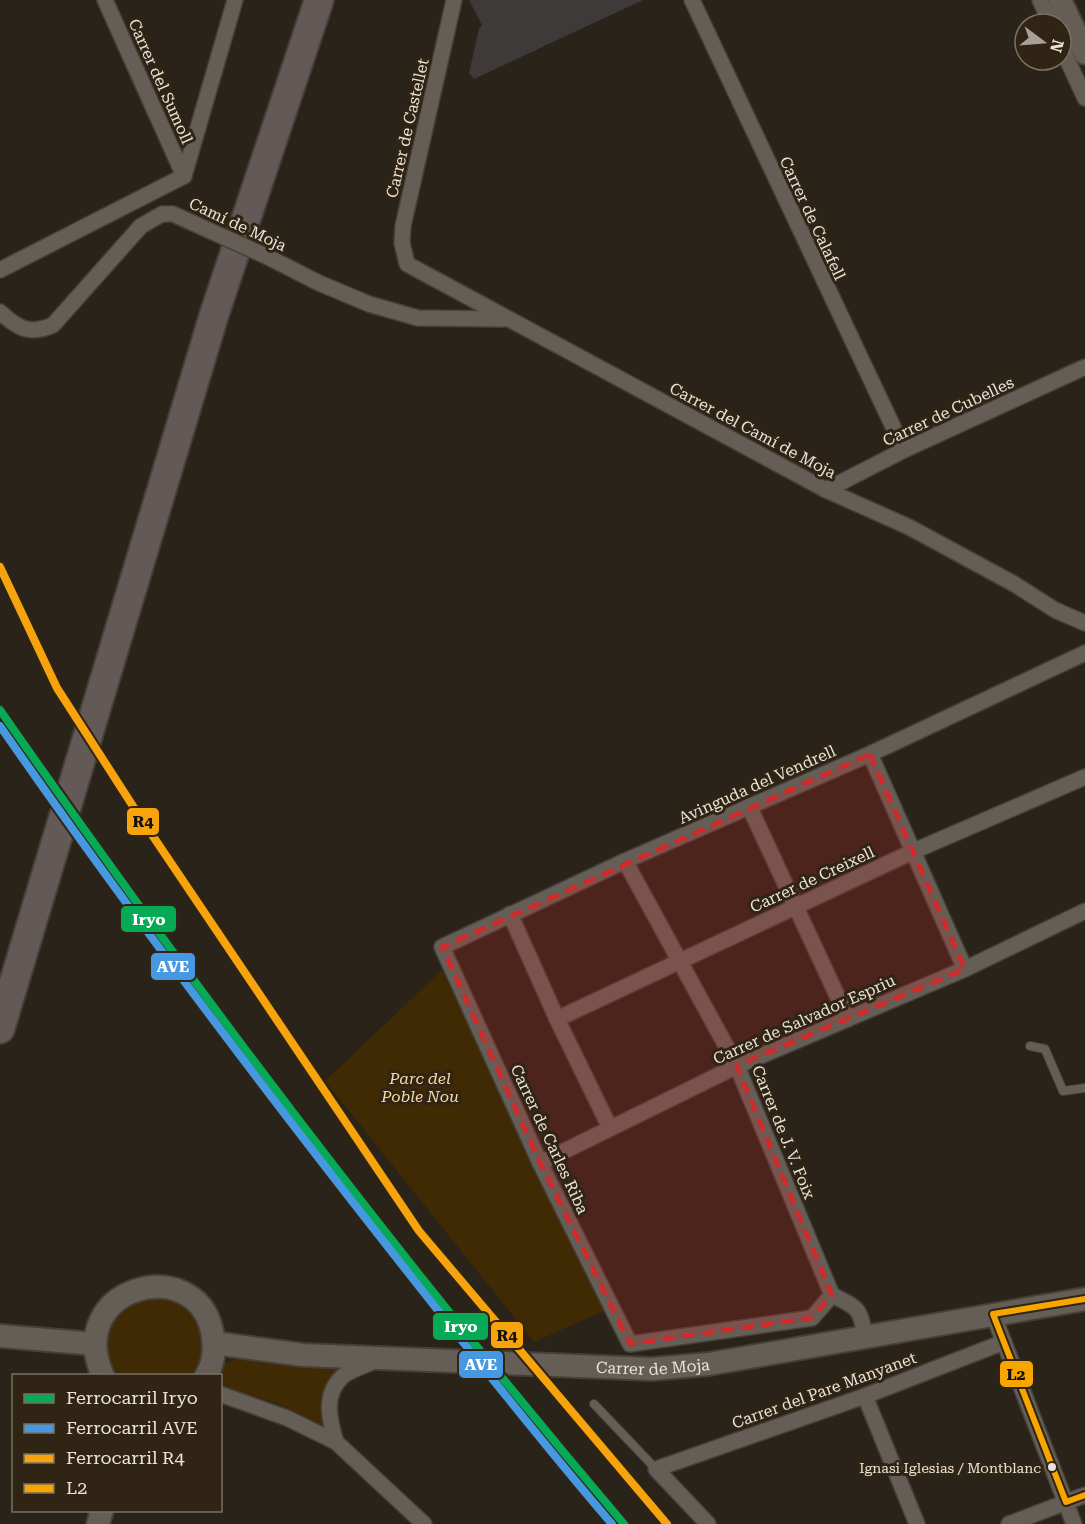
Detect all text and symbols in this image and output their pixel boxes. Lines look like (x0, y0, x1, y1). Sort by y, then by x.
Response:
north arrow (1013, 12, 1073, 72)
street label: Carrer del Sumoll (124, 16, 197, 147)
text: N (1046, 37, 1068, 55)
street label: Carrer de Castellet (382, 57, 433, 200)
street label: Carrer de Calafell (776, 153, 850, 283)
street label: Camí de Moja (186, 194, 290, 255)
street label: Carrer de Cubelles (880, 373, 1017, 450)
street label: Carrer del Camí de Moja (666, 378, 839, 483)
street label: Avinguda del Vendrell (676, 741, 839, 828)
line badge: R4 (126, 807, 160, 836)
text: R4 (133, 812, 153, 831)
street label: Carrer de Creixell (747, 842, 877, 917)
line badge: Iryo (120, 905, 177, 933)
text: Iryo (132, 910, 166, 929)
line badge: AVE (150, 952, 196, 981)
text: AVE (157, 957, 189, 976)
street label: Carrer de Salvador Espriu (710, 971, 898, 1068)
street label: Carrer de Carles Riba (507, 1061, 593, 1217)
street label: Carrer de J. V. Foix (748, 1063, 819, 1203)
park label: Parc del Poble Nou (380, 1069, 459, 1106)
line badge: Iryo (432, 1312, 489, 1341)
text: Iryo (444, 1317, 478, 1336)
line badge: R4 (490, 1321, 524, 1349)
text: R4 (497, 1326, 517, 1345)
street label: Carrer del Pare Manyanet (729, 1348, 919, 1433)
line badge: AVE (458, 1350, 504, 1379)
text: AVE (465, 1355, 497, 1374)
street label: Carrer de Moja (596, 1355, 711, 1379)
line badge: L2 (999, 1360, 1034, 1388)
text: L2 (1006, 1365, 1026, 1384)
legend (12, 1374, 222, 1512)
text: Ferrocarril Iryo (66, 1387, 198, 1408)
text: Ferrocarril AVE (66, 1417, 198, 1438)
text: Ferrocarril R4 (66, 1447, 185, 1468)
place label: Ignasi Iglesias / Montblanc (859, 1460, 1041, 1476)
marker: Ignasi Iglesias / Montblanc (1046, 1461, 1058, 1473)
text: L2 (66, 1477, 87, 1498)

